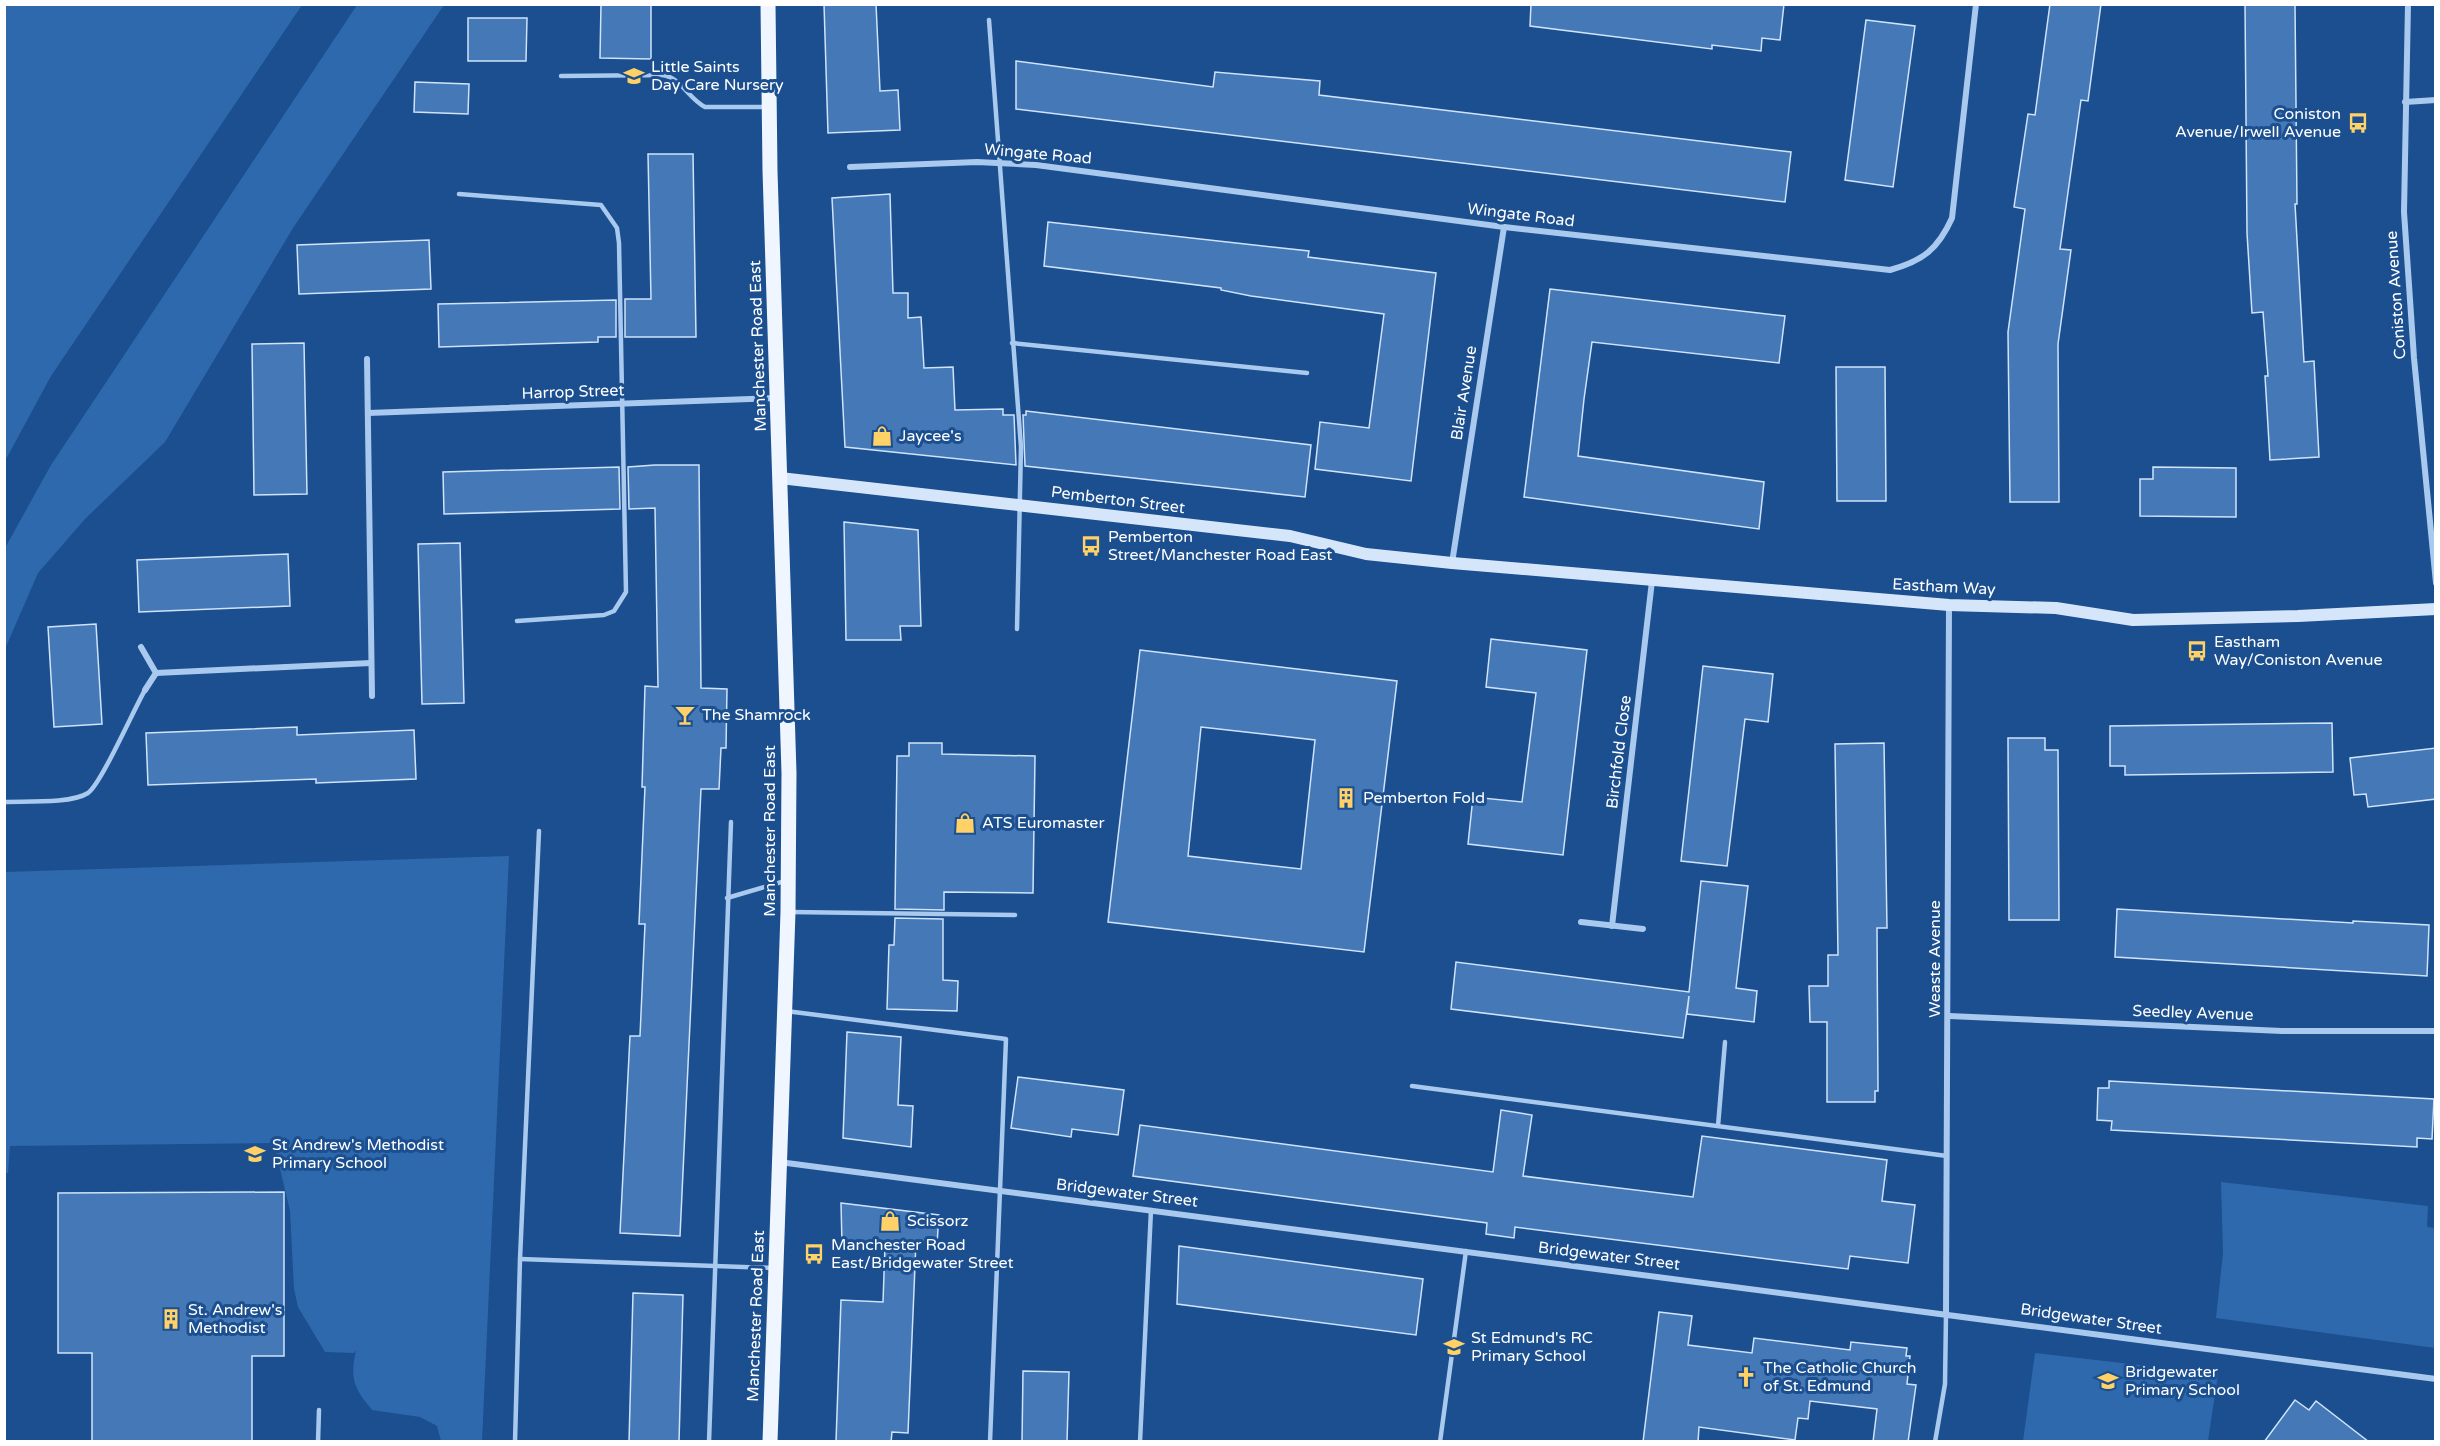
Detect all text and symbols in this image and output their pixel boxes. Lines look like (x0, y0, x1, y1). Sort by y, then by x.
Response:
place label: Little Saints Day Care Nursery (651, 57, 784, 95)
school or university icon: Little Saints Day Care Nursery (622, 64, 646, 88)
place label: Coniston Avenue/Irwell Avenue (2175, 104, 2341, 142)
bus stop icon: Coniston Avenue/Irwell Avenue (2346, 111, 2370, 135)
street label: Wingate Road (983, 139, 1093, 169)
street label: Wingate Road (1466, 198, 1576, 232)
street label: Coniston Avenue (2382, 230, 2410, 360)
street label: Manchester Road East (745, 260, 771, 432)
street label: Blair Avenue (1447, 344, 1481, 442)
street label: Harrop Street (521, 380, 625, 404)
shop icon: Jaycee's (870, 424, 894, 448)
place label: Jaycee's (899, 426, 962, 446)
street label: Pemberton Street (1050, 482, 1186, 518)
place label: Pemberton Street/Manchester Road East (1108, 527, 1332, 565)
bus stop icon: Pemberton Street/Manchester Road East (1079, 534, 1103, 558)
street label: Eastham Way (1892, 574, 1997, 600)
place label: Eastham Way/Coniston Avenue (2214, 632, 2383, 670)
bus stop icon: Eastham Way/Coniston Avenue (2185, 639, 2209, 663)
street label: Birchfold Close (1602, 694, 1636, 810)
bar icon: The Shamrock (673, 703, 697, 727)
place label: The Shamrock (702, 705, 811, 725)
street label: Manchester Road East (760, 745, 780, 917)
building icon: Pemberton Fold (1334, 786, 1358, 810)
place label: Pemberton Fold (1363, 788, 1485, 808)
shop icon: ATS Euromaster (953, 811, 977, 835)
place label: ATS Euromaster (982, 813, 1105, 833)
street label: Weaste Avenue (1925, 900, 1945, 1018)
street label: Seedley Avenue (2132, 1001, 2254, 1025)
place label: St Andrew's Methodist Primary School (272, 1135, 444, 1173)
school or university icon: St Andrew's Methodist Primary School (243, 1142, 267, 1166)
street label: Bridgewater Street (1055, 1174, 1199, 1212)
shop icon: Scissorz (878, 1209, 902, 1233)
place label: Scissorz (907, 1211, 969, 1231)
street label: Manchester Road East (743, 1230, 769, 1402)
place label: Manchester Road East/Bridgewater Street (831, 1235, 1014, 1273)
street label: Bridgewater Street (1537, 1237, 1681, 1275)
bus stop icon: Manchester Road East/Bridgewater Street (802, 1242, 826, 1266)
street label: Bridgewater Street (2019, 1299, 2163, 1339)
place label: St. Andrew's Methodist (188, 1300, 282, 1338)
building icon: St. Andrew's Methodist (159, 1307, 183, 1331)
place label: St Edmund's RC Primary School (1471, 1328, 1593, 1366)
school or university icon: St Edmund's RC Primary School (1442, 1335, 1466, 1359)
place label: The Catholic Church of St. Edmund (1763, 1358, 1916, 1396)
place label: Bridgewater Primary School (2125, 1362, 2240, 1400)
church icon: The Catholic Church of St. Edmund (1734, 1365, 1758, 1389)
school or university icon: Bridgewater Primary School (2096, 1369, 2120, 1393)

